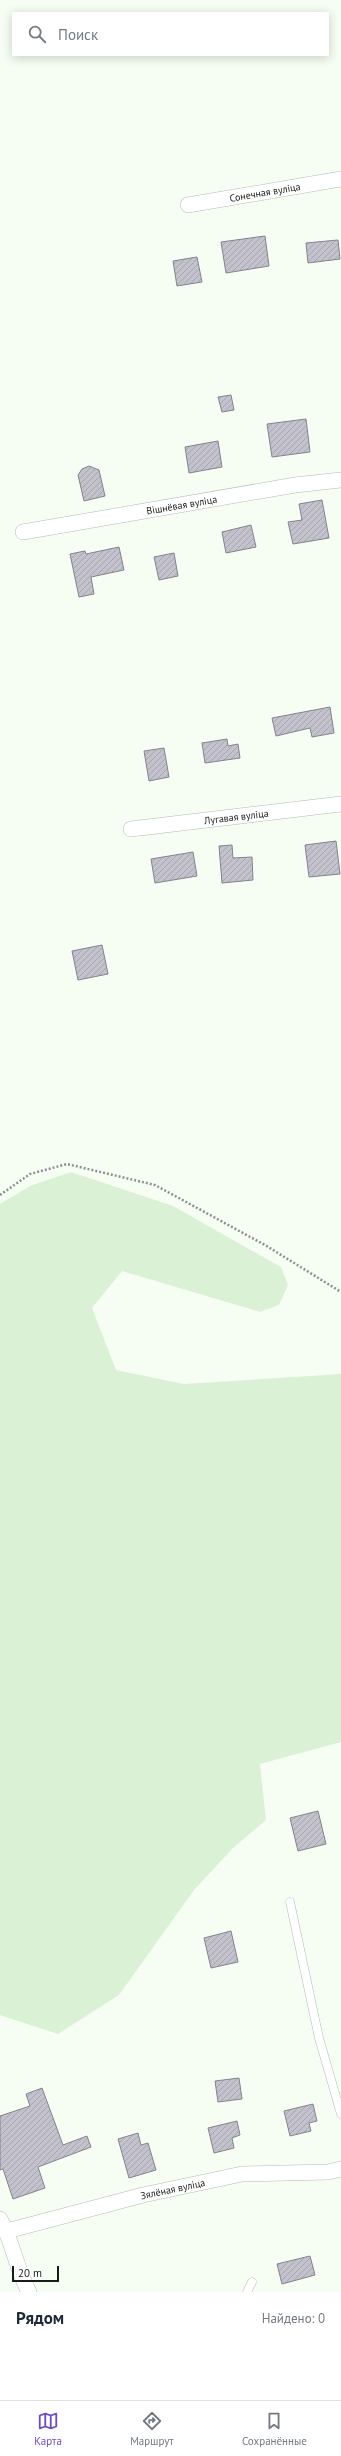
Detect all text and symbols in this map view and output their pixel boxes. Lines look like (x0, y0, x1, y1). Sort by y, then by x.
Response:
search box (12, 12, 329, 56)
icon: search (26, 23, 48, 45)
text: Поиск (58, 25, 98, 44)
street label: Сонечная вуліца (228, 180, 301, 204)
street label: Вішнёвая вуліца (145, 492, 218, 517)
street label: Лугавая вуліца (202, 806, 269, 827)
street label: Зялёная вуліца (139, 2176, 206, 2202)
scale bar (12, 2264, 59, 2283)
text: 20 m (18, 2266, 42, 2280)
text: Рядом (16, 2307, 64, 2329)
text: Найдено: 0 (262, 2310, 325, 2327)
tab: Карта (34, 2410, 62, 2448)
tab: Маршрут (130, 2410, 174, 2448)
tab: Сохранённые (242, 2410, 307, 2448)

